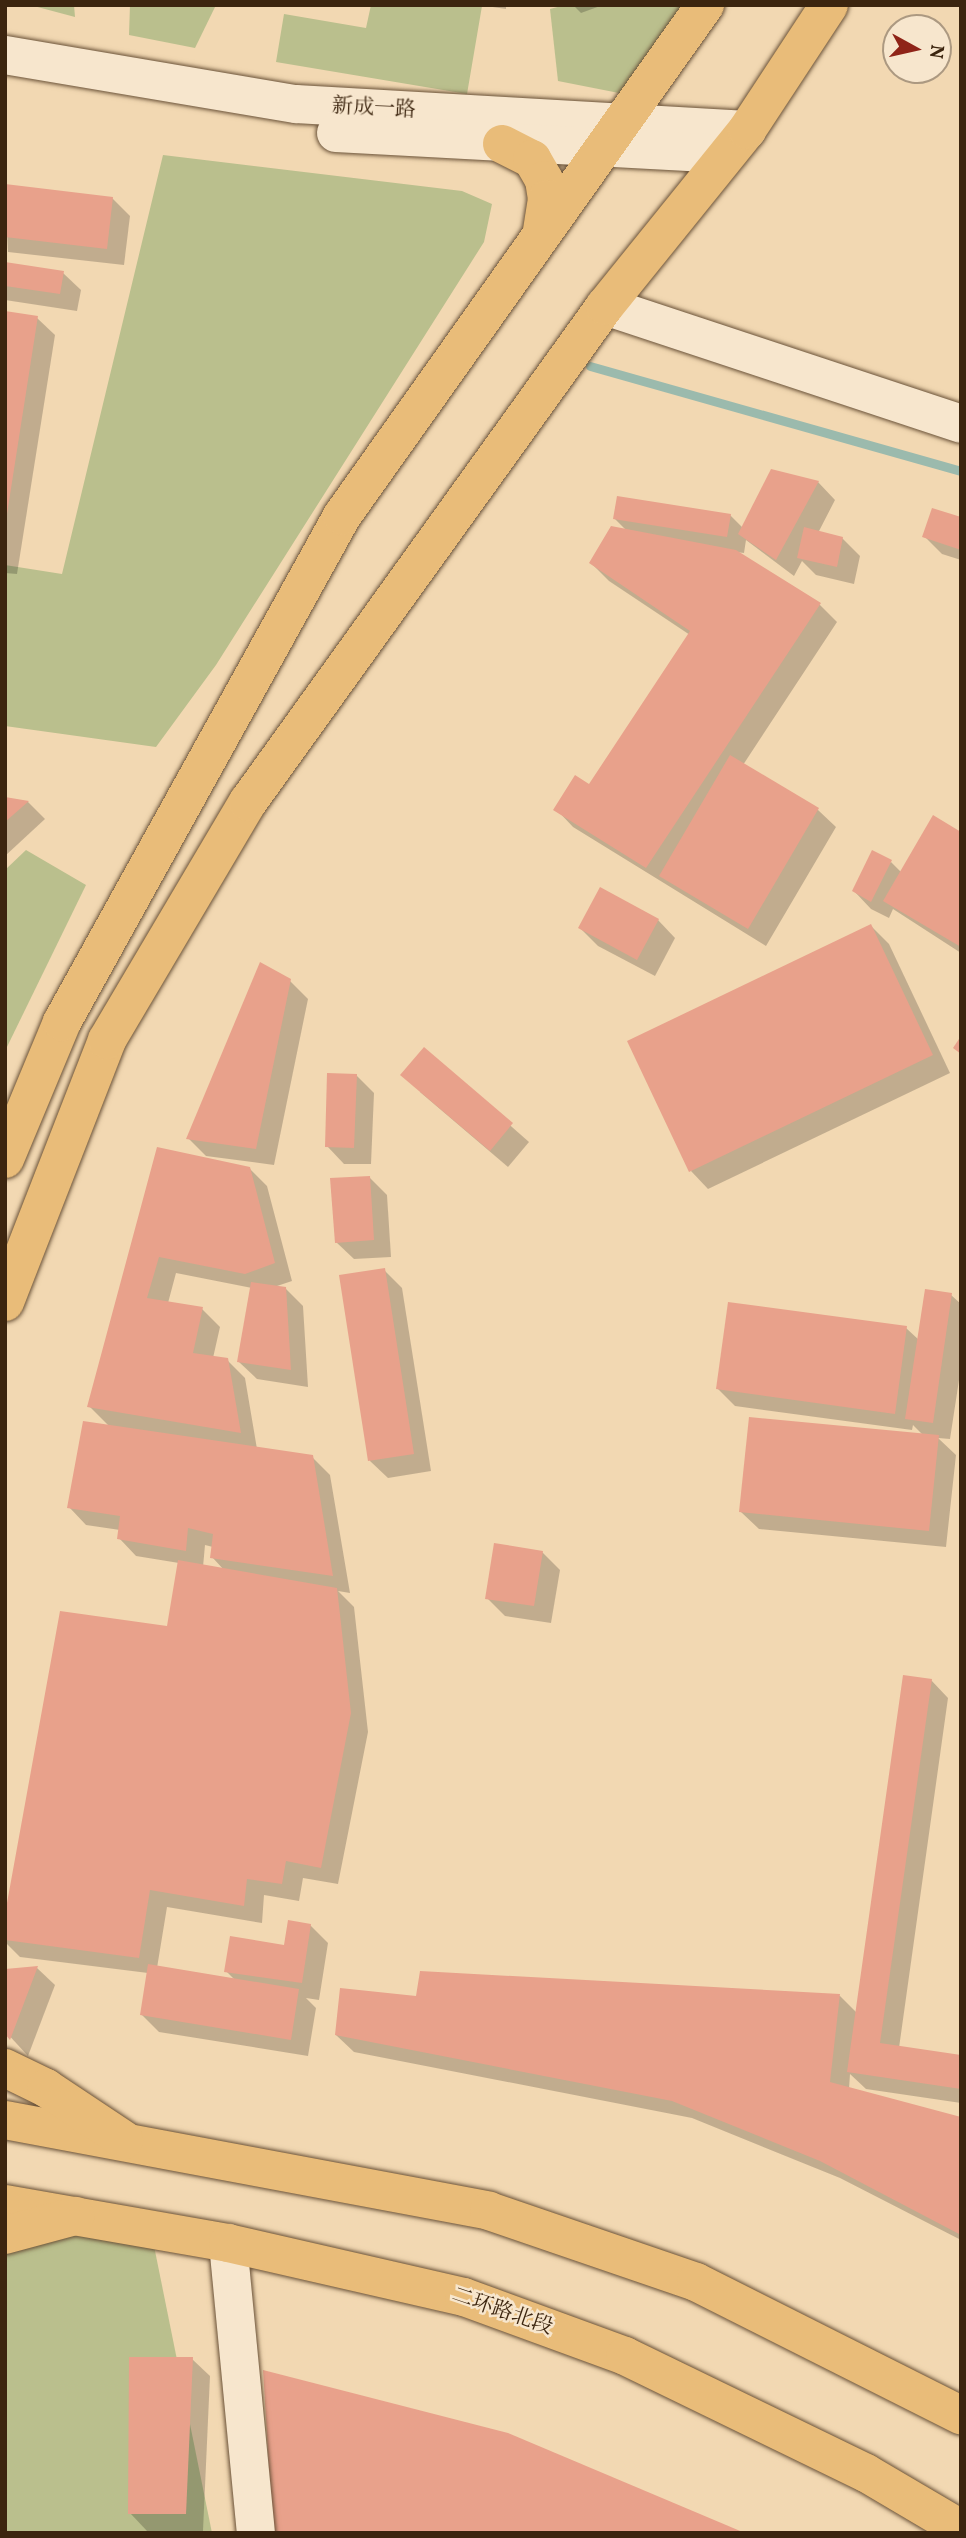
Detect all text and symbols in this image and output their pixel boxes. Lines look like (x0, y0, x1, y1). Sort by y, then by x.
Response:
north arrow (882, 14, 952, 84)
text: N (922, 43, 950, 60)
street label: 新成一路 (331, 94, 417, 124)
street label: 二环路北段 (448, 2283, 556, 2341)

